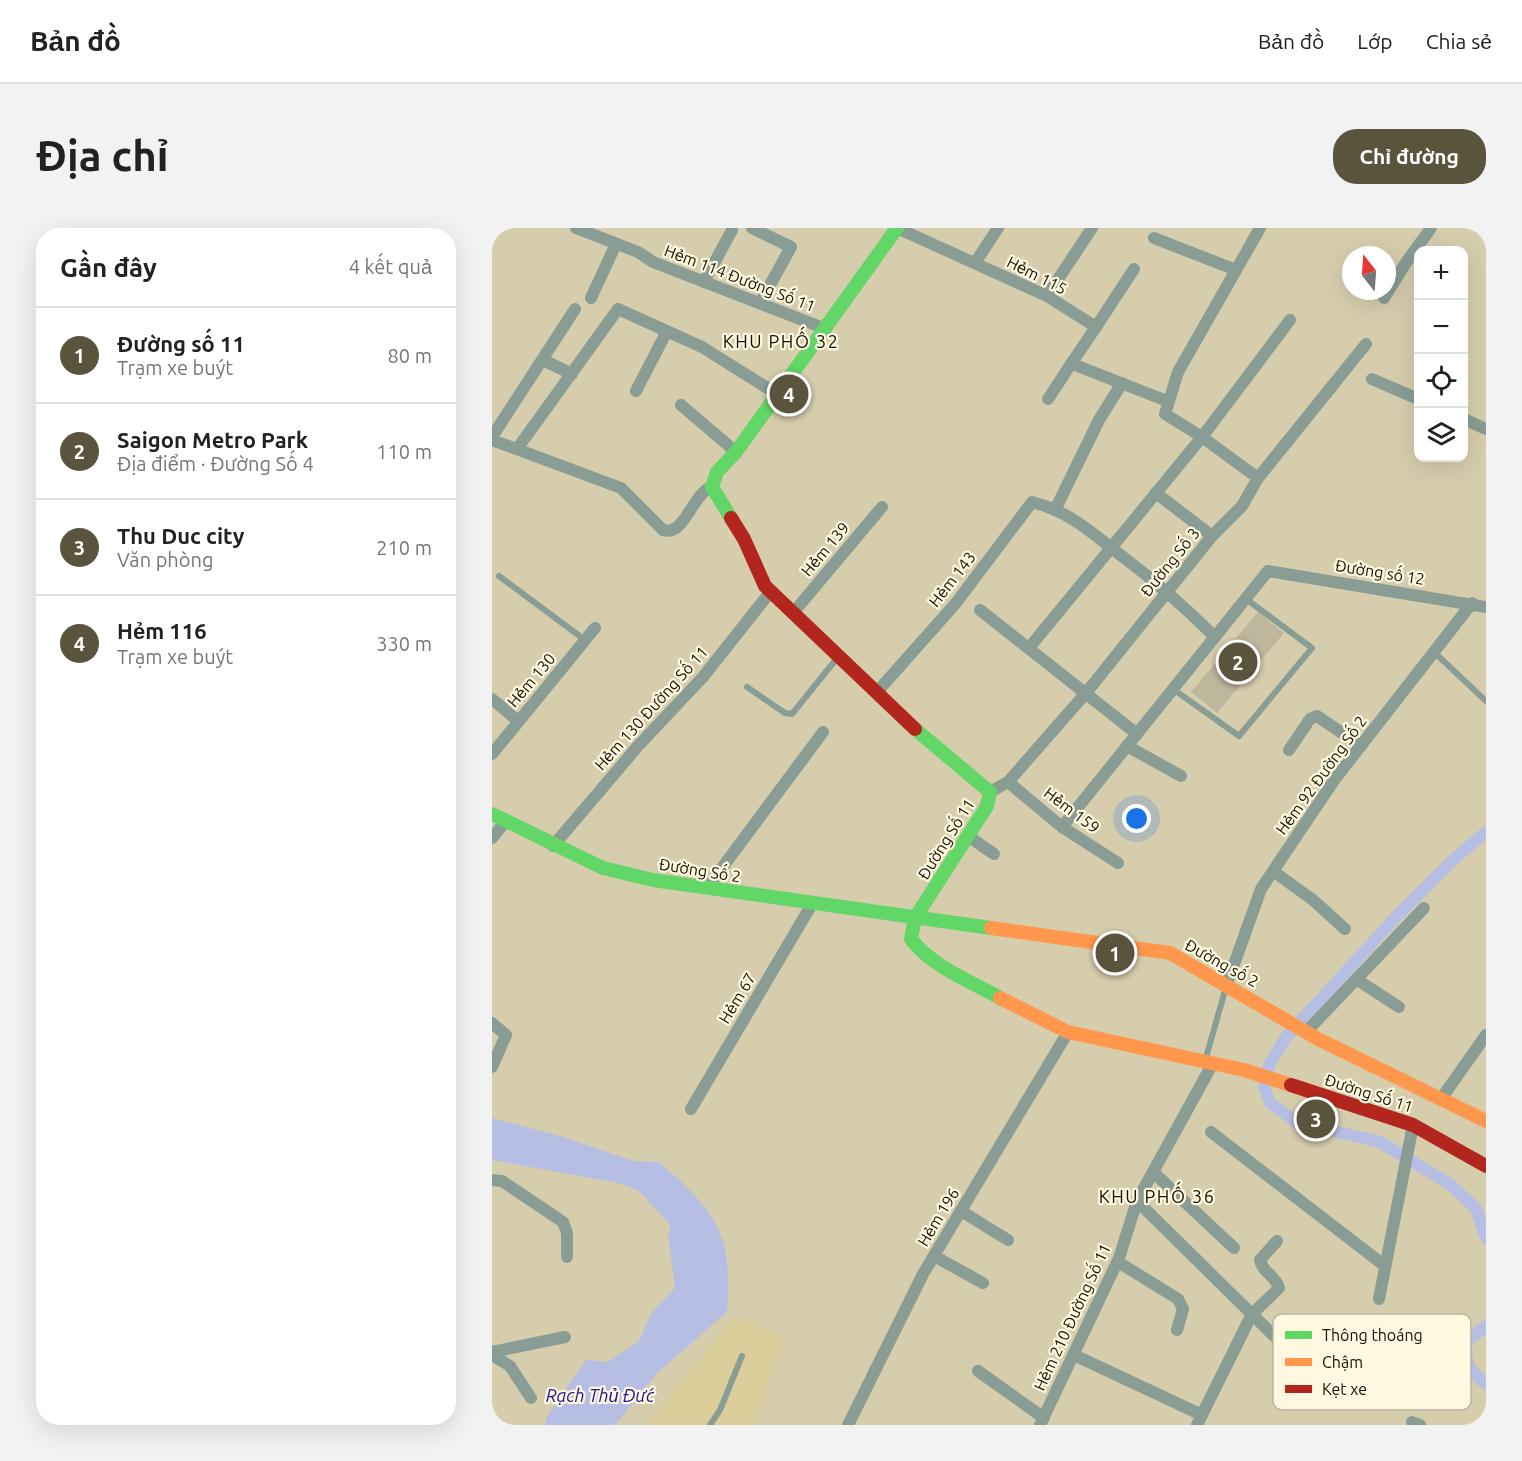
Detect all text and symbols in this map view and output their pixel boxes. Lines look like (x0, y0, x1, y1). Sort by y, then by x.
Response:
text: Bản đồ (30, 25, 121, 56)
text: Bản đồ (1258, 29, 1324, 53)
text: Lớp (1357, 29, 1393, 53)
text: Chia sẻ (1426, 29, 1492, 53)
button: Chỉ đường (1333, 129, 1486, 184)
text: Địa chỉ (36, 132, 168, 179)
street label: Hẻm 114 Đường Số 11 (662, 238, 819, 315)
north arrow (1342, 246, 1396, 300)
map controls (1414, 246, 1468, 462)
button: + (1414, 246, 1468, 300)
street label: Hẻm 115 (1004, 252, 1070, 298)
text: Gần đây (60, 253, 157, 282)
text: 4 kết quả (349, 255, 432, 278)
button: − (1414, 300, 1468, 354)
district label: KHU PHỐ 32 (723, 326, 839, 351)
text: Đường số 11 (117, 331, 245, 356)
text: 1 (74, 344, 85, 367)
text: 80 m (388, 344, 432, 367)
button: locate (1414, 354, 1468, 408)
text: Trạm xe buýt (117, 356, 233, 379)
pin: 4 (770, 372, 808, 416)
button: layers (1414, 408, 1468, 462)
text: Saigon Metro Park (117, 427, 308, 452)
text: 2 (74, 440, 85, 463)
text: 110 m (376, 440, 432, 463)
text: Địa điểm · Đường Số 4 (117, 452, 314, 475)
street label: Hẻm 139 (797, 518, 853, 580)
street label: Đường Số 3 (1135, 522, 1203, 600)
text: Thu Duc city (117, 523, 244, 548)
text: 3 (74, 536, 85, 559)
text: 210 m (376, 536, 432, 559)
text: Văn phòng (117, 548, 213, 571)
street label: Hẻm 143 (925, 548, 979, 610)
street label: Đường số 12 (1334, 553, 1427, 588)
text: Hẻm 116 (117, 618, 207, 643)
text: 4 (74, 632, 85, 655)
text: 330 m (376, 632, 432, 655)
pin: 2 (1218, 640, 1258, 684)
street label: Hẻm 130 Đường Số 11 (589, 641, 711, 774)
text: Trạm xe buýt (117, 645, 233, 668)
street label: Hẻm 130 (503, 649, 559, 711)
street label: Hẻm 92 Đường Số 2 (1270, 711, 1370, 838)
street label: Hẻm 159 (1041, 783, 1103, 837)
street label: Đường Số 11 (912, 794, 978, 883)
your location (1122, 804, 1151, 833)
street label: Đường Số 2 (658, 852, 743, 885)
pin: 1 (1096, 930, 1134, 976)
street label: Đường số 2 (1182, 933, 1263, 991)
street label: Hẻm 67 (715, 970, 759, 1026)
street label: Đường Số 11 (1323, 1067, 1416, 1116)
pin: 3 (1296, 1096, 1336, 1142)
district label: KHU PHỐ 36 (1099, 1181, 1215, 1206)
street label: Hẻm 196 (914, 1185, 962, 1249)
street label: Hẻm 210 Đường Số 11 (1027, 1239, 1114, 1393)
legend (1273, 1314, 1471, 1410)
text: Thông thoáng (1322, 1326, 1423, 1344)
text: Chậm (1322, 1353, 1363, 1371)
text: Kẹt xe (1322, 1380, 1367, 1398)
water label: Rạch Thủ Đức (546, 1385, 655, 1405)

